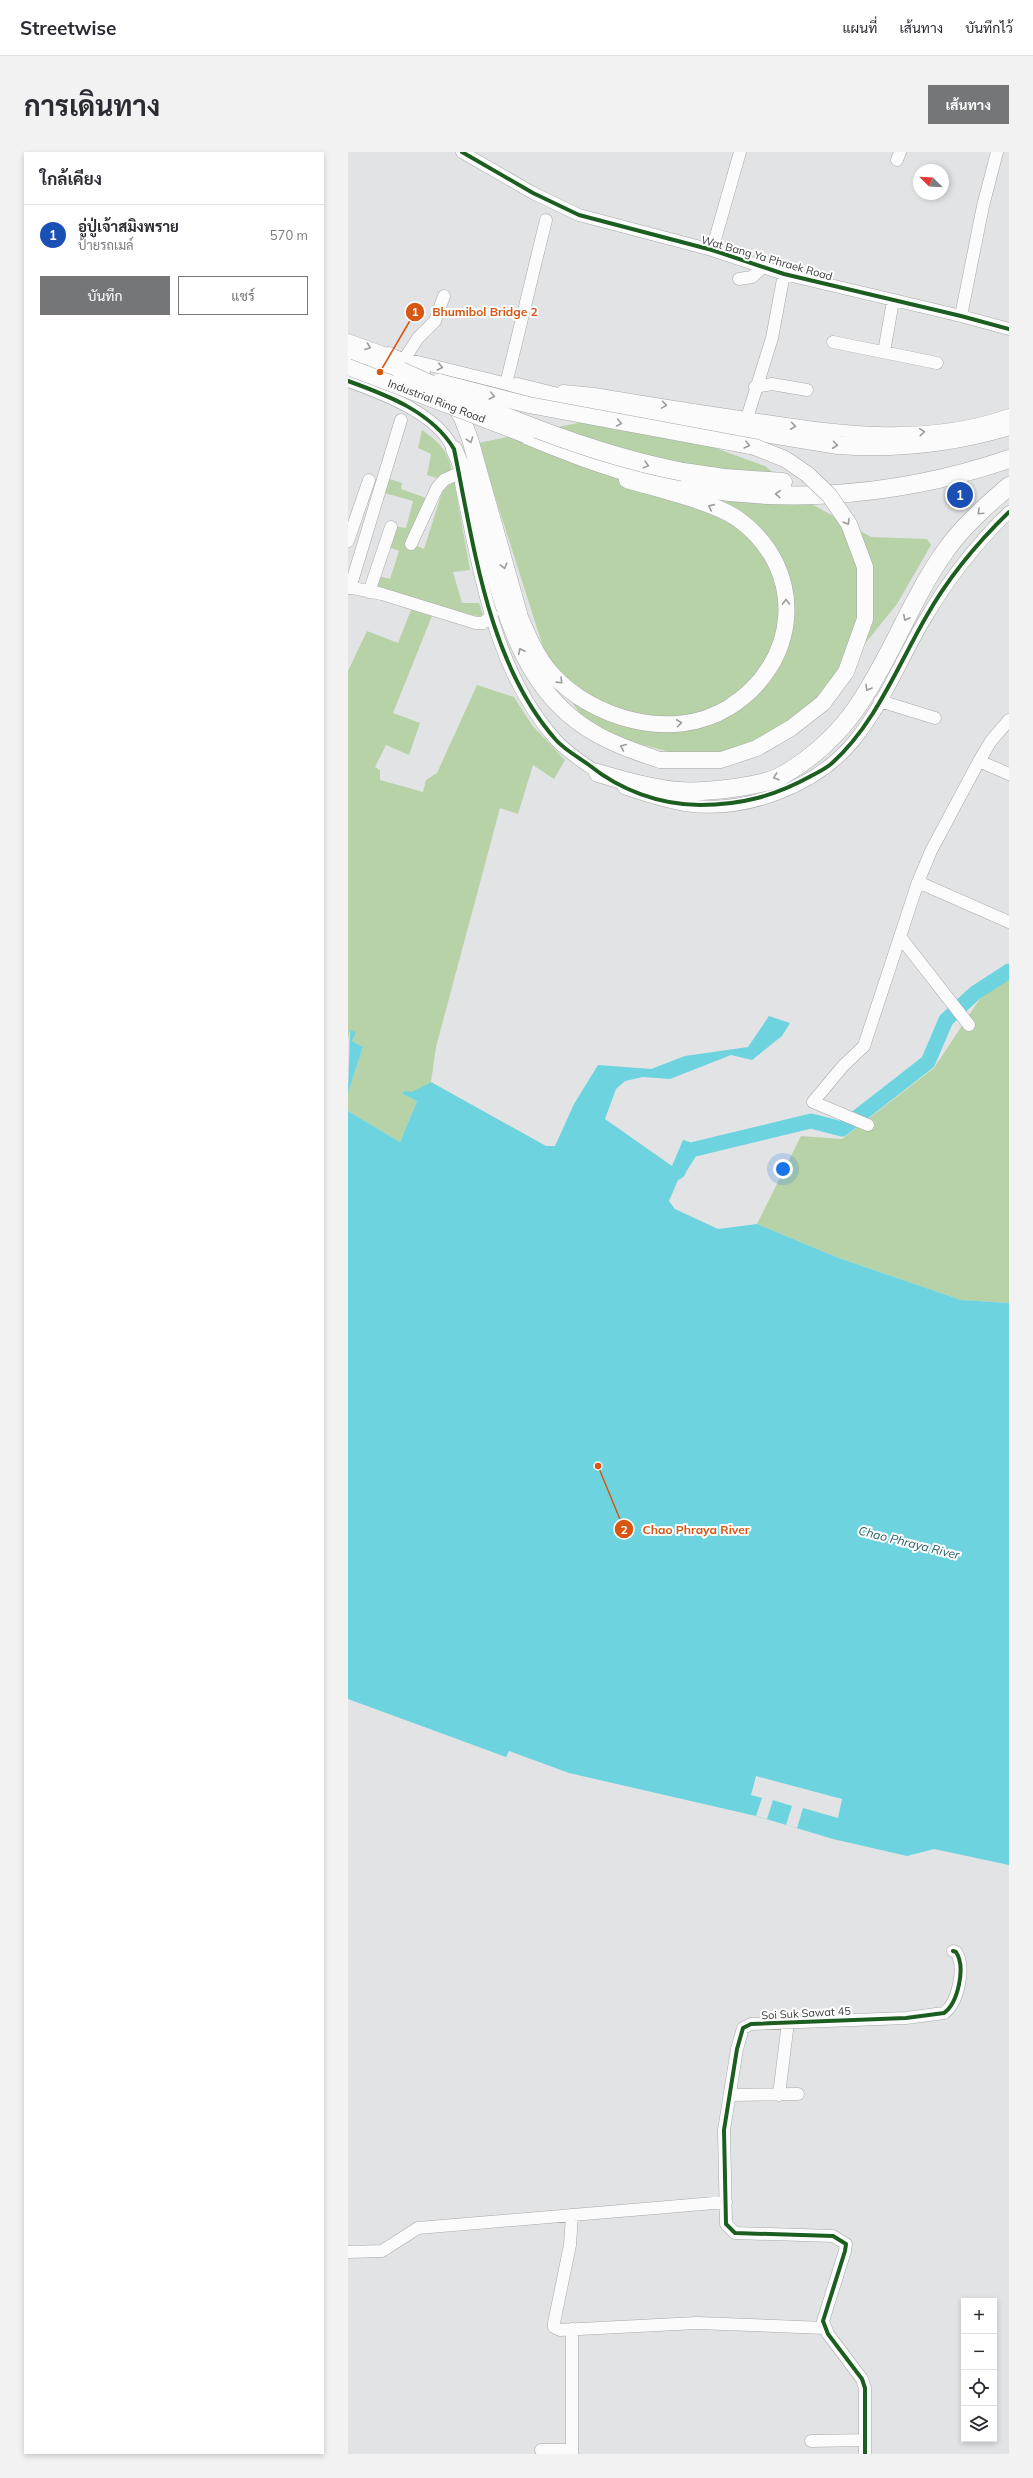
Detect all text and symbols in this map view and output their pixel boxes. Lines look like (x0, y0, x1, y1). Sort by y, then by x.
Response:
text: Streetwise (20, 16, 116, 40)
text: แผนที่ (842, 19, 877, 37)
text: เส้นทาง (899, 19, 943, 37)
text: บันทึกไว้ (965, 19, 1013, 37)
button: เส้นทาง (928, 85, 1009, 124)
text: การเดินทาง (24, 88, 160, 123)
north arrow (913, 164, 949, 200)
text: ใกล้เคียง (40, 168, 102, 189)
text: อู่ปู่เจ้าสมิงพราย (78, 217, 179, 236)
text: 1 (49, 227, 57, 243)
text: 570 m (270, 227, 308, 243)
street label: Wat Bang Ya Phraek Road (700, 233, 834, 283)
text: ป้ายรถเมล์ (78, 237, 134, 253)
button: บันทึก (40, 276, 170, 315)
button: แชร์ (178, 276, 308, 315)
callout: Bhumibol Bridge 2 (405, 300, 546, 324)
text: 1 (411, 304, 419, 319)
text: Bhumibol Bridge 2 (432, 304, 538, 319)
one-way arrow (365, 343, 372, 351)
one-way arrow (437, 362, 443, 370)
street label: Industrial Ring Road (386, 376, 488, 426)
one-way arrow (488, 391, 495, 400)
one-way arrow (661, 401, 667, 409)
one-way arrow (616, 418, 623, 426)
one-way arrow (790, 421, 796, 430)
one-way arrow (919, 427, 925, 436)
one-way arrow (465, 437, 474, 444)
one-way arrow (832, 440, 838, 449)
one-way arrow (744, 441, 751, 449)
one-way arrow (643, 460, 649, 468)
pin: 1 (947, 480, 973, 510)
one-way arrow (775, 490, 781, 498)
one-way arrow (708, 503, 715, 511)
one-way arrow (977, 507, 985, 515)
one-way arrow (843, 518, 850, 526)
one-way arrow (500, 563, 508, 569)
one-way arrow (782, 599, 790, 605)
one-way arrow (903, 613, 911, 621)
one-way arrow (519, 647, 526, 655)
one-way arrow (555, 677, 563, 684)
one-way arrow (866, 684, 873, 691)
one-way arrow (676, 719, 682, 728)
one-way arrow (620, 744, 627, 752)
one-way arrow (773, 772, 780, 781)
your location (773, 1159, 793, 1179)
callout: Chao Phraya River (614, 1517, 757, 1541)
text: 2 (620, 1522, 628, 1537)
text: Chao Phraya River (643, 1522, 750, 1537)
water label: Chao Phraya River (857, 1523, 962, 1562)
street label: Soi Suk Sawat 45 (761, 2004, 852, 2022)
map controls (961, 2298, 997, 2442)
button: + (961, 2298, 997, 2334)
button: − (961, 2334, 997, 2370)
button: locate (961, 2370, 997, 2406)
button: layers (961, 2406, 997, 2442)

